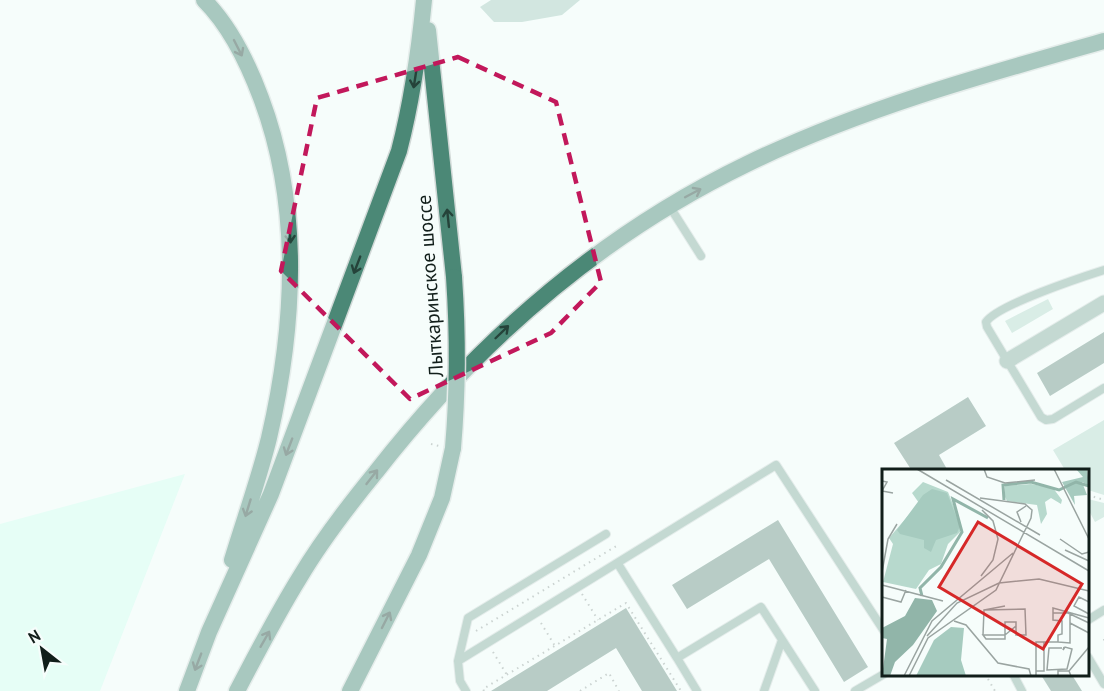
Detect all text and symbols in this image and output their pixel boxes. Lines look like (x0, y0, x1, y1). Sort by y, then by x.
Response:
one-way arrow (233, 38, 244, 56)
one-way arrow (409, 69, 420, 88)
one-way arrow (684, 187, 701, 199)
street label: Лыткаринское шоссе (411, 194, 449, 379)
one-way arrow (442, 209, 453, 229)
one-way arrow (284, 223, 295, 243)
one-way arrow (351, 255, 362, 274)
one-way arrow (495, 325, 510, 340)
one-way arrow (282, 437, 293, 456)
one-way arrow (365, 469, 378, 485)
inset map (882, 469, 1089, 676)
one-way arrow (242, 498, 253, 517)
one-way arrow (381, 612, 392, 630)
north arrow (12, 619, 72, 679)
text: N (25, 625, 44, 647)
one-way arrow (260, 631, 271, 649)
one-way arrow (192, 652, 203, 671)

